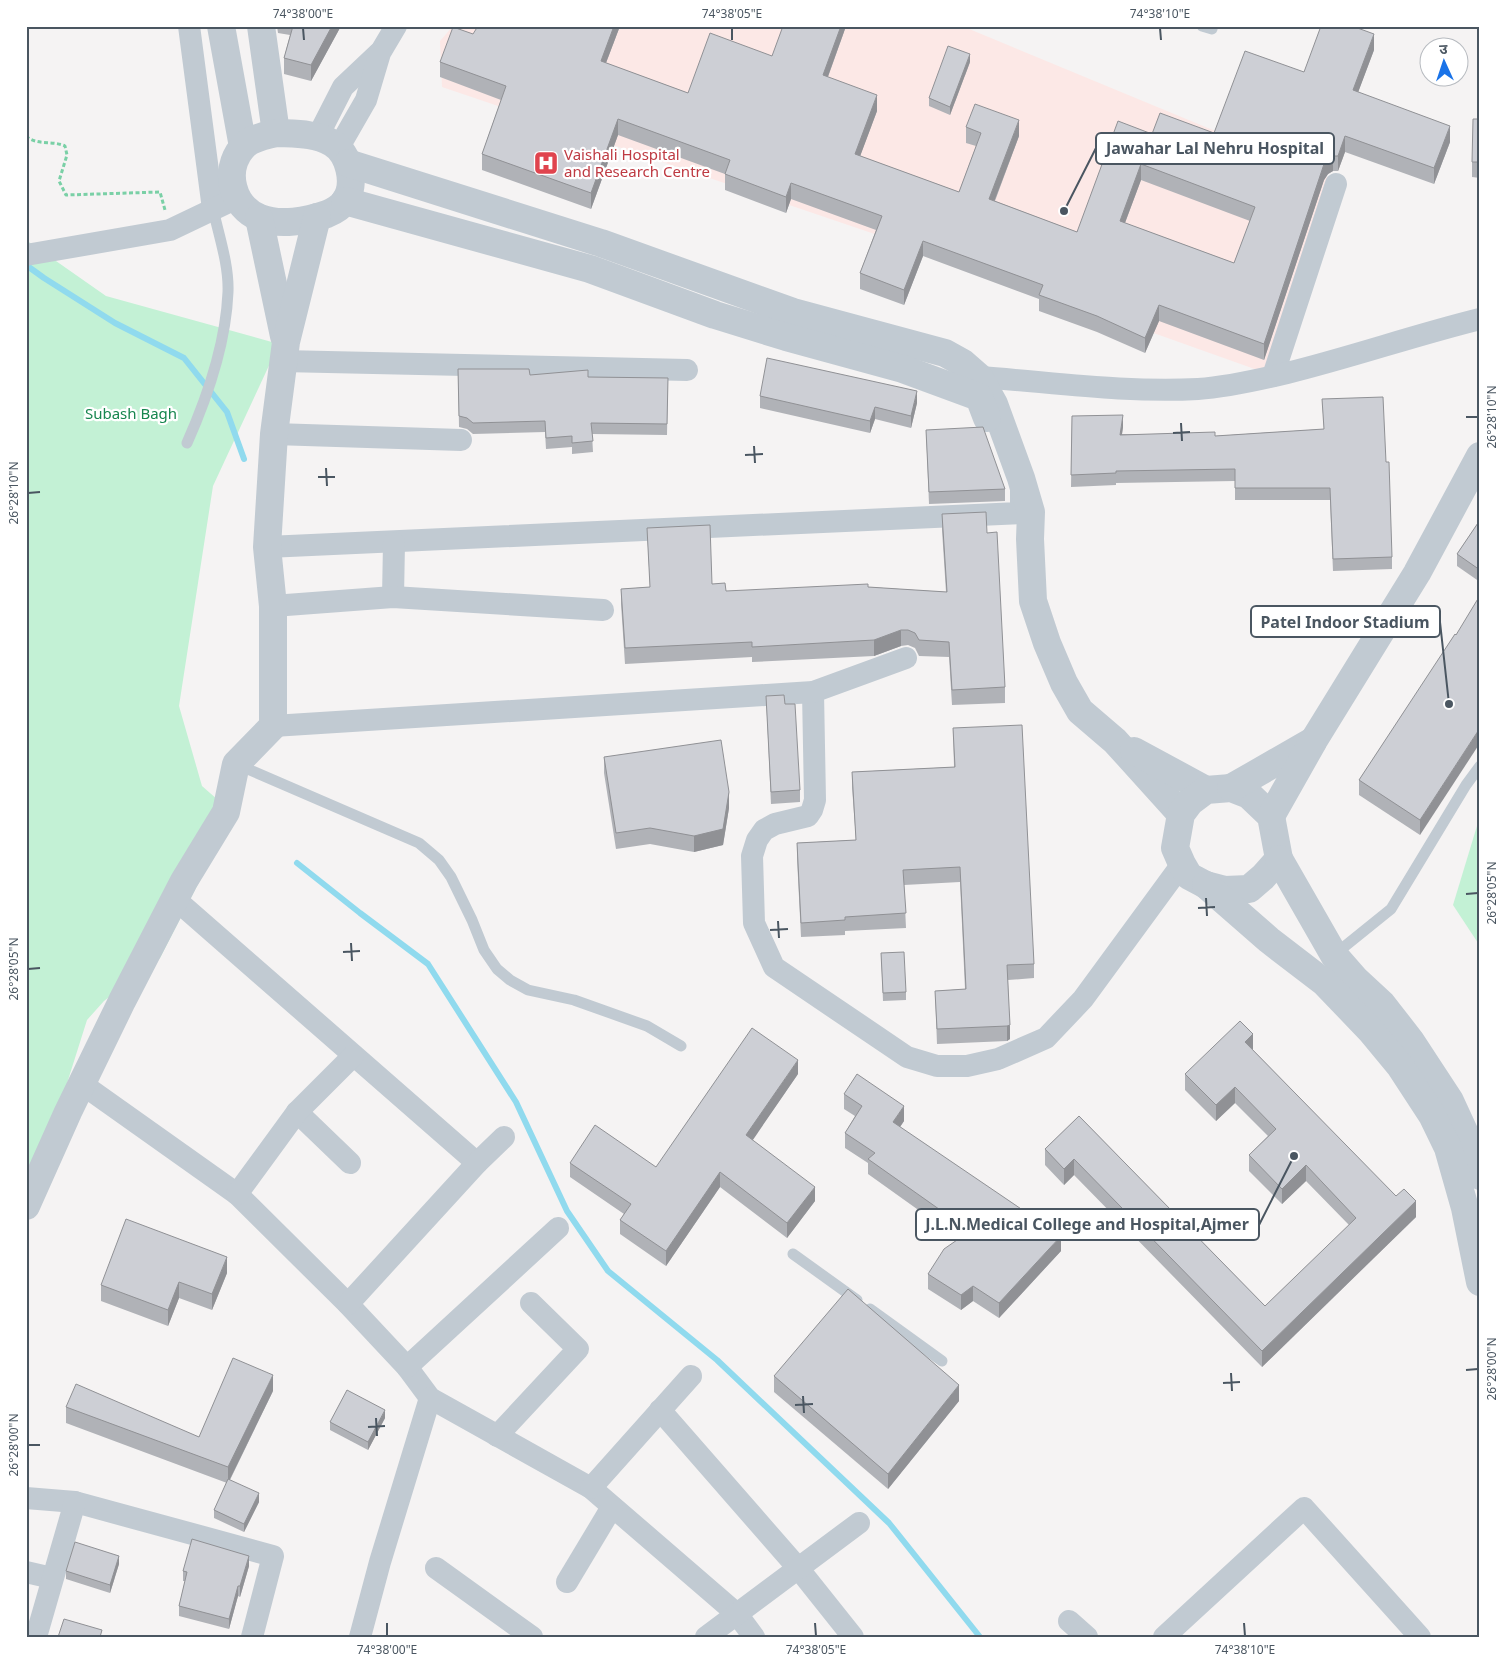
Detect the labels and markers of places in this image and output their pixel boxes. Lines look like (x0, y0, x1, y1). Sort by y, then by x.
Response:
callout: Jawahar Lal Nehru Hospital (1096, 133, 1334, 164)
place label: Vaishali Hospital and Research Centre (564, 144, 710, 181)
hospital icon: Vaishali Hospital and Research Centre (533, 150, 559, 176)
callout: Patel Indoor Stadium (1251, 606, 1440, 637)
callout: J.L.N.Medical College and Hospital,Ajmer (916, 1209, 1259, 1240)

